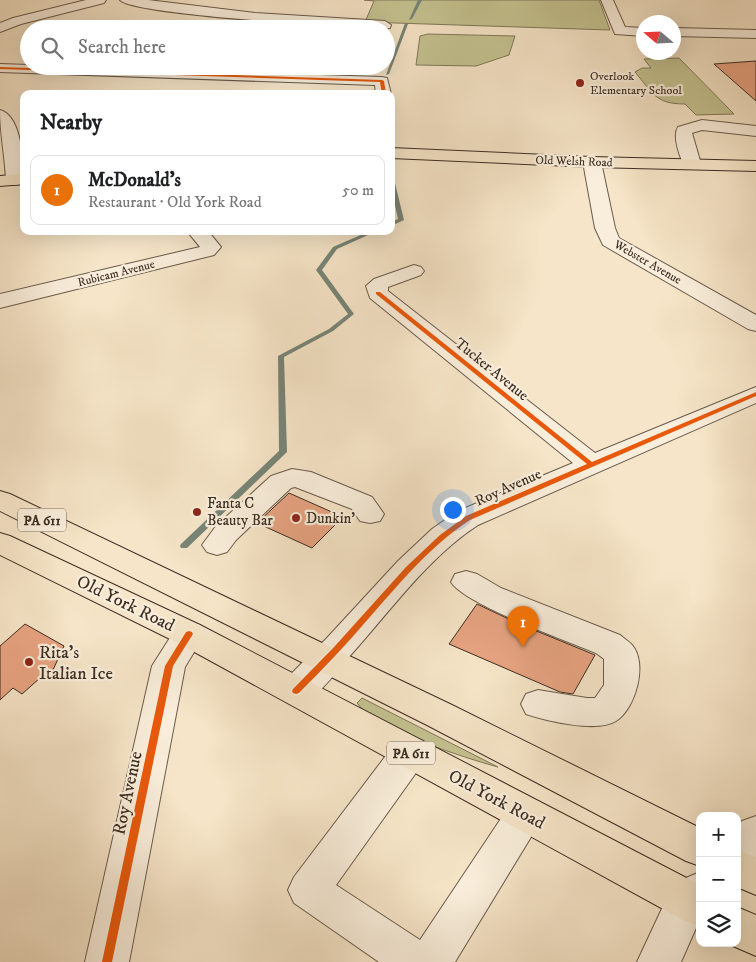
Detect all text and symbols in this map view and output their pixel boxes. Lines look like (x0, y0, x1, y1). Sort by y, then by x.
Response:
north arrow (636, 15, 681, 60)
search box (20, 20, 395, 75)
icon: search (38, 34, 66, 62)
text: Search here (78, 36, 166, 59)
place label: Overlook Elementary School (590, 69, 682, 98)
marker: Overlook Elementary School (574, 77, 586, 89)
text: Nearby (40, 110, 102, 136)
street label: Old Welsh Road (535, 153, 613, 170)
text: McDonald's (88, 169, 181, 192)
text: 1 (54, 180, 60, 200)
text: 50 m (342, 180, 374, 200)
text: Restaurant · Old York Road (88, 192, 262, 212)
street label: Webster Avenue (610, 237, 684, 288)
street label: Rubicam Avenue (76, 257, 156, 290)
street label: Tucker Avenue (451, 334, 532, 405)
street label: Roy Avenue (472, 464, 544, 511)
place label: Fanta C Beauty Bar (207, 494, 273, 530)
your location (440, 497, 466, 523)
marker: Fanta C Beauty Bar (191, 506, 203, 518)
road number: PA 611 (18, 508, 66, 532)
place label: Dunkin' (306, 509, 355, 528)
marker: Dunkin' (290, 512, 302, 524)
street label: Old York Road (73, 571, 178, 637)
pin: 1 (507, 606, 539, 647)
place label: Rita's Italian Ice (39, 642, 113, 685)
marker: Rita's Italian Ice (23, 656, 35, 668)
road number: PA 611 (387, 741, 435, 764)
street label: Roy Avenue (108, 749, 148, 837)
street label: Old York Road (444, 765, 549, 835)
map controls (696, 812, 741, 947)
button: + (696, 812, 741, 857)
button: − (696, 857, 741, 902)
button: layers (696, 902, 741, 947)

